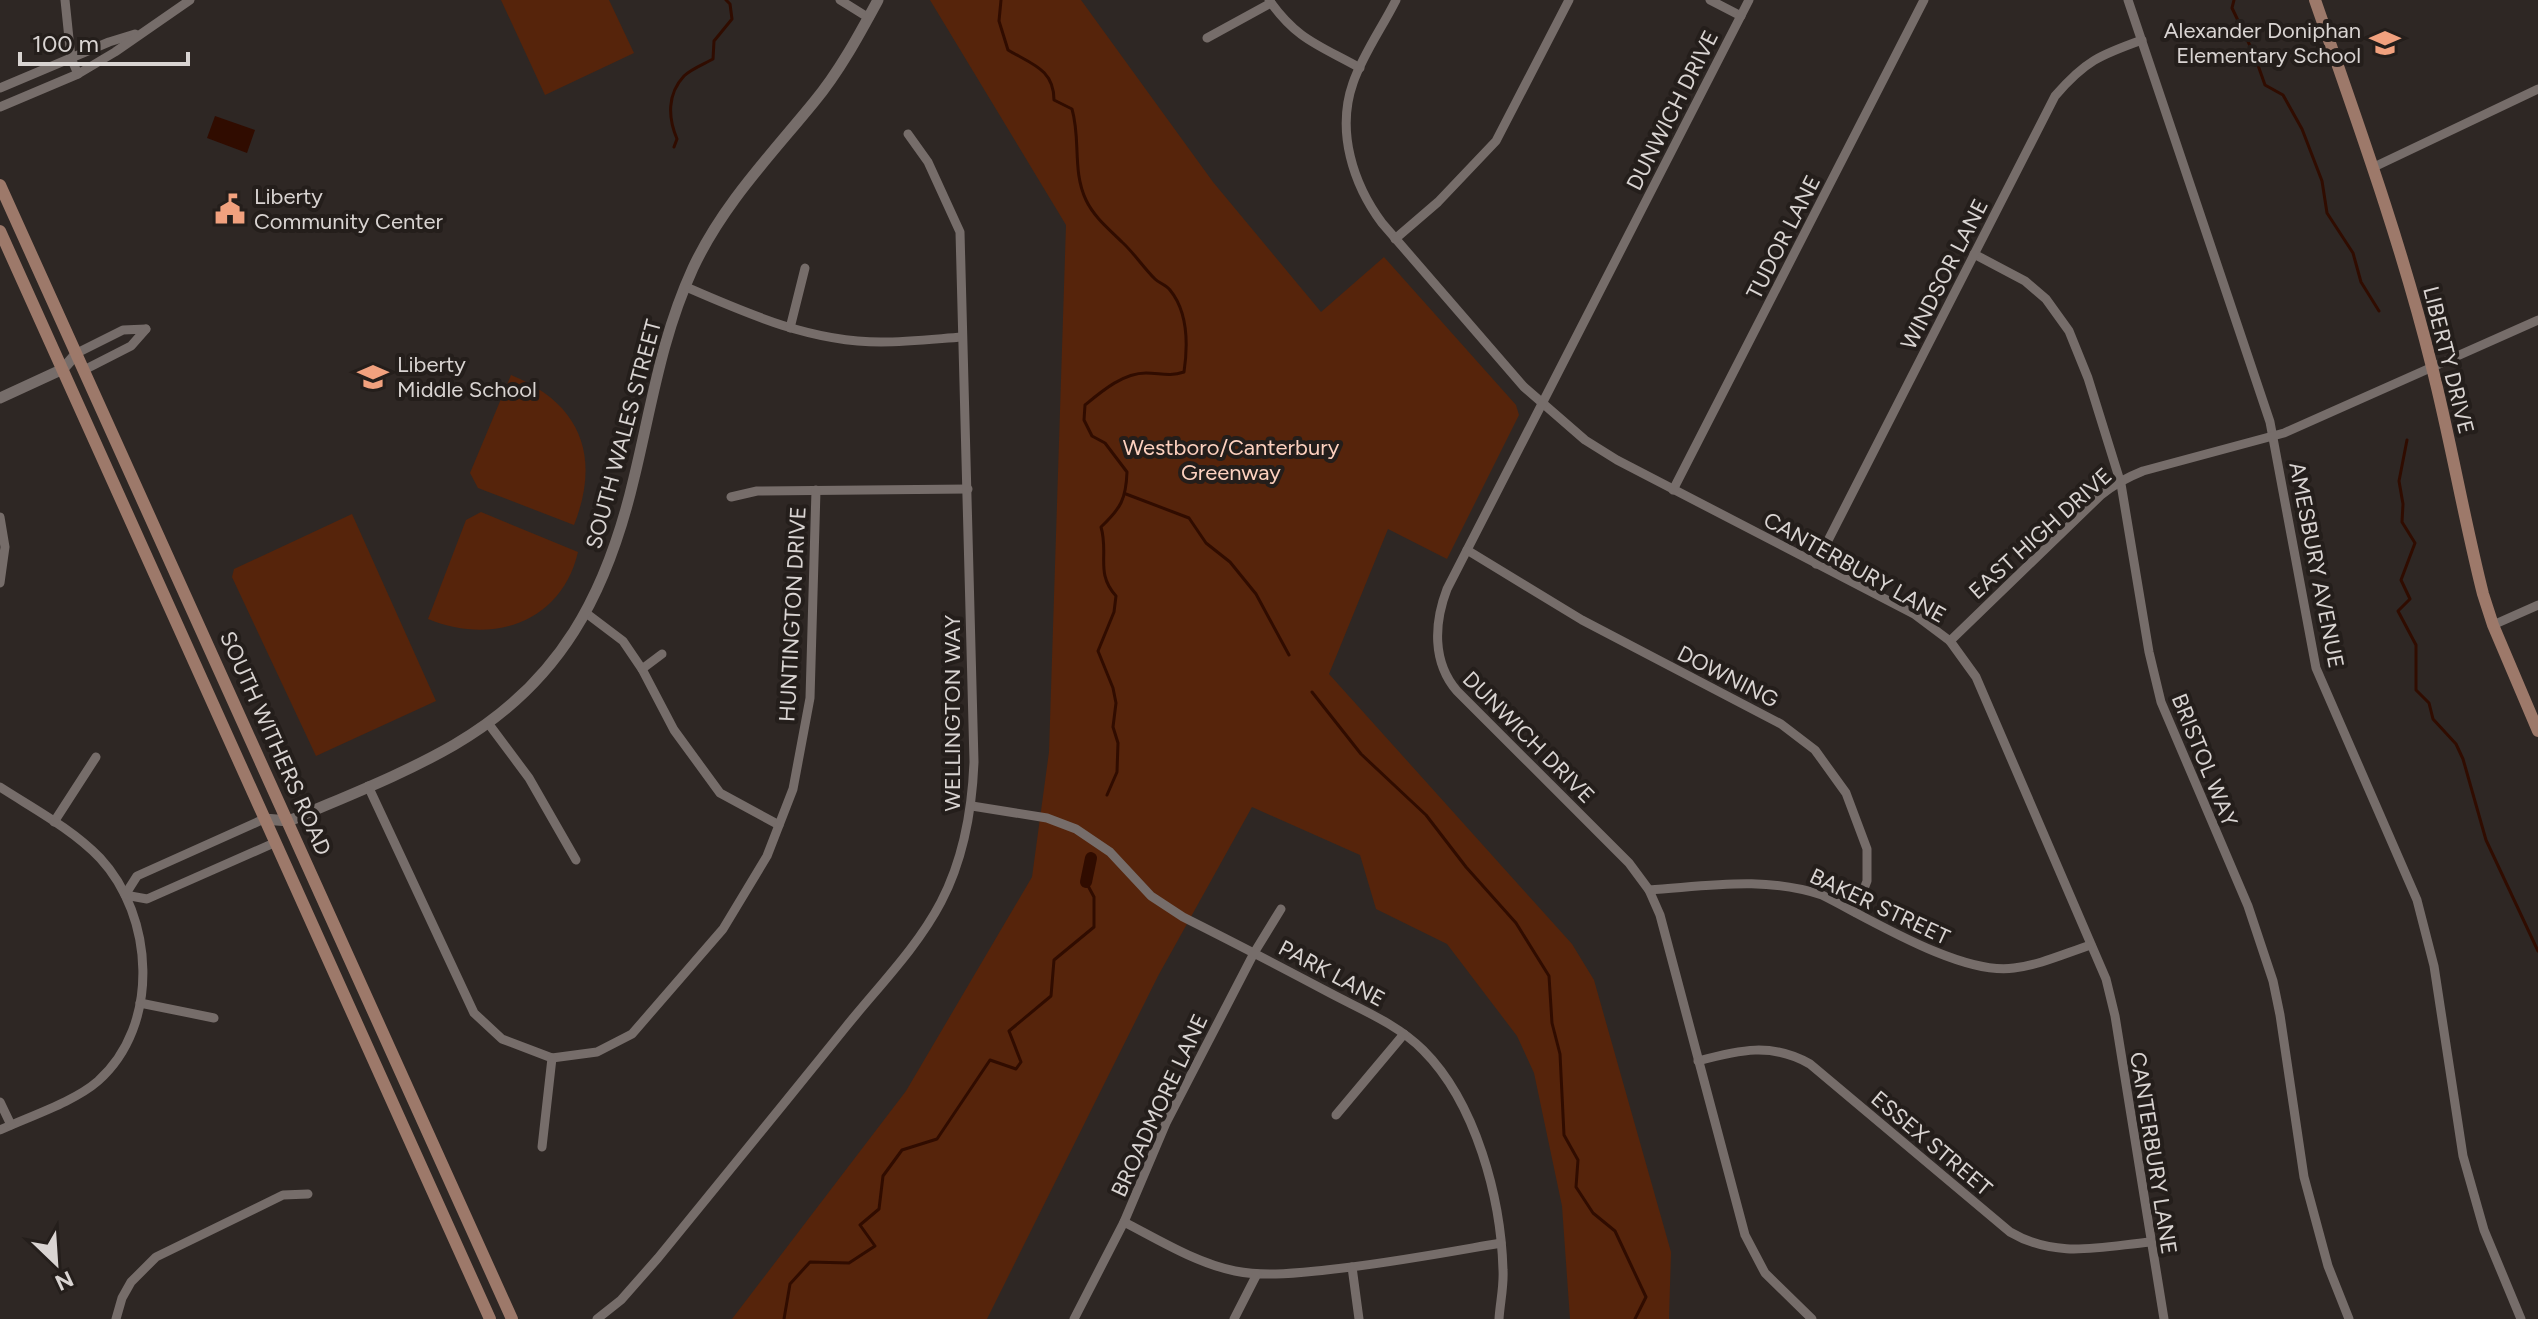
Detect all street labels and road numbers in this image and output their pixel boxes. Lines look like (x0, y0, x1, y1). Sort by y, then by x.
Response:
street label: DUNWICH DRIVE (1621, 26, 1724, 195)
street label: TUDOR LANE (1741, 171, 1826, 304)
street label: WINDSOR LANE (1895, 194, 1994, 354)
street label: LIBERTY DRIVE (2417, 283, 2480, 437)
street label: SOUTH WALES STREET (580, 316, 667, 552)
street label: AMESBURY AVENUE (2283, 460, 2350, 670)
street label: EAST HIGH DRIVE (1963, 462, 2117, 605)
street label: HUNTINGTON DRIVE (773, 506, 812, 722)
street label: CANTERBURY LANE (1759, 506, 1951, 629)
street label: WELLINGTON WAY (939, 614, 966, 811)
street label: SOUTH WITHERS ROAD (214, 627, 337, 859)
street label: DOWNING (1673, 639, 1783, 713)
street label: DUNWICH DRIVE (1457, 666, 1600, 809)
street label: BRISTOL WAY (2166, 690, 2244, 831)
street label: BAKER STREET (1805, 862, 1954, 951)
street label: PARK LANE (1274, 934, 1390, 1013)
street label: BROADMORE LANE (1105, 1009, 1214, 1201)
street label: CANTERBURY LANE (2124, 1050, 2183, 1256)
street label: ESSEX STREET (1866, 1085, 1998, 1202)

